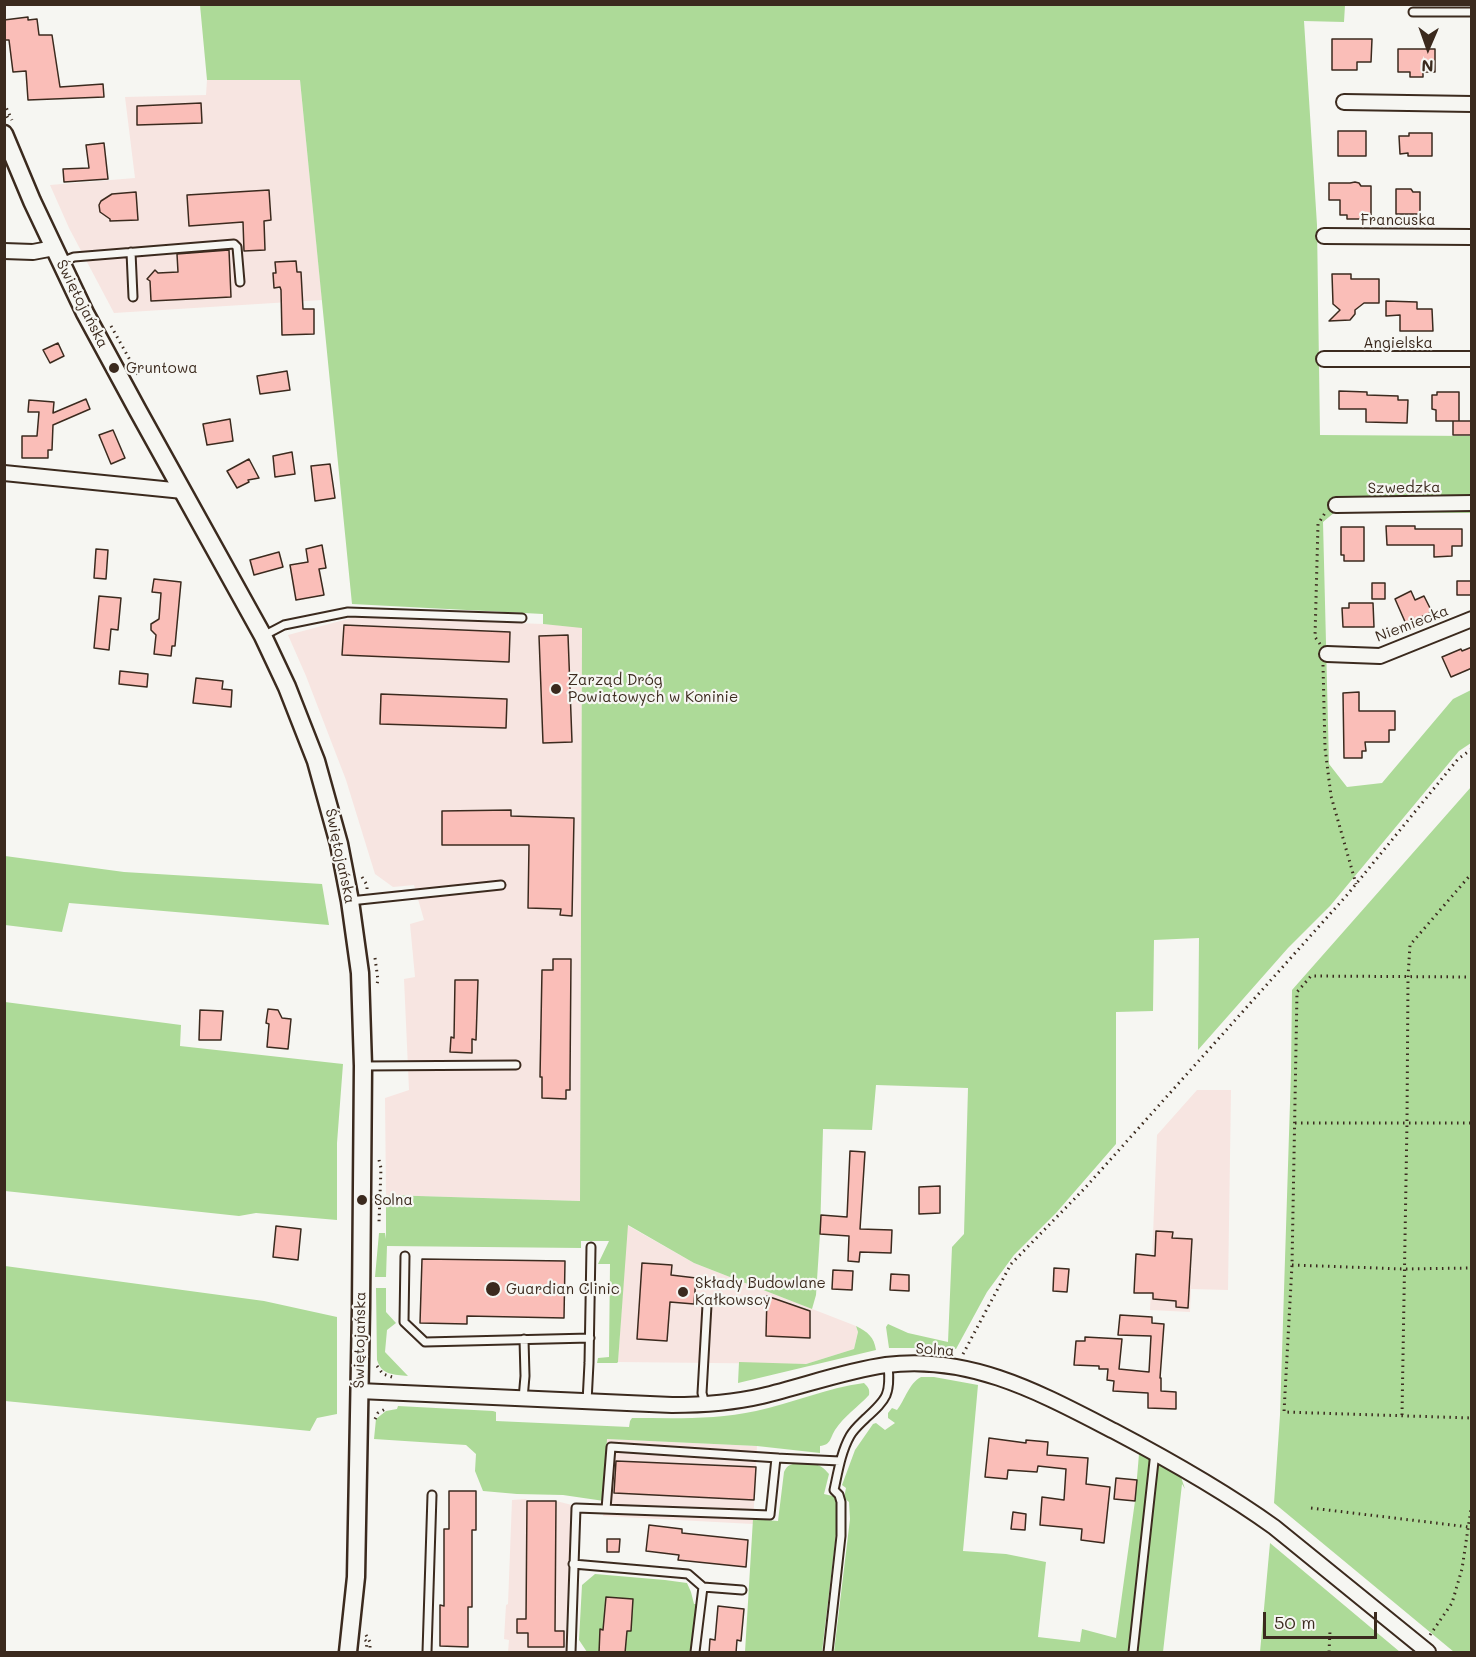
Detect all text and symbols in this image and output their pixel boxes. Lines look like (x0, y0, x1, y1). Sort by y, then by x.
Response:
north arrow (1398, 18, 1458, 78)
text: N (1421, 56, 1434, 77)
street label: Francuska (1360, 211, 1436, 229)
street label: Świętojańska (52, 257, 112, 351)
street label: Angielska (1363, 334, 1433, 352)
place label: Gruntowa (126, 359, 198, 377)
marker: Gruntowa (107, 361, 121, 375)
street label: Szwedzka (1367, 478, 1441, 498)
street label: Niemiecka (1373, 602, 1451, 646)
place label: Zarząd Dróg Powiatowych w Koninie (568, 671, 738, 706)
marker: Zarząd Dróg Powiatowych w Koninie (549, 682, 563, 696)
street label: Świętojańska (321, 807, 359, 905)
place label: Solna (374, 1191, 413, 1209)
marker: Solna (355, 1193, 369, 1207)
place label: Składy Budowlane Kałkowscy (695, 1274, 826, 1309)
marker: Guardian Clinic (484, 1280, 502, 1298)
place label: Guardian Clinic (506, 1280, 620, 1298)
marker: Składy Budowlane Kałkowscy (676, 1285, 690, 1299)
street label: Świętojańska (350, 1291, 370, 1389)
street label: Solna (915, 1340, 955, 1360)
scale bar (1266, 1600, 1380, 1638)
text: 50 m (1274, 1610, 1316, 1634)

